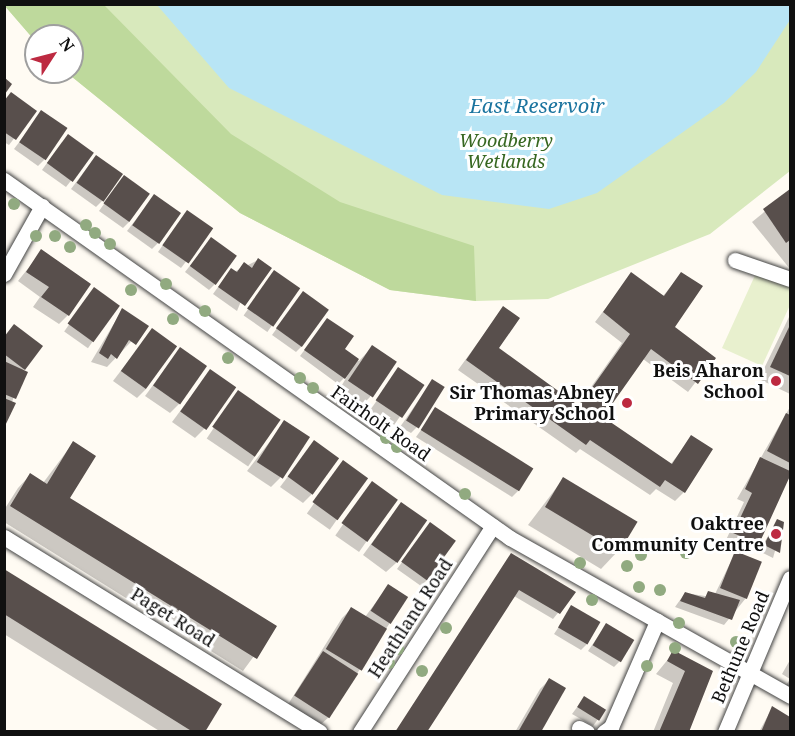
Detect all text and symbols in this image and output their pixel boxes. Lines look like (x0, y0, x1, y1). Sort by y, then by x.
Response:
north arrow (24, 24, 84, 84)
text: N (54, 33, 80, 56)
water label: East Reservoir (469, 93, 605, 117)
park label: Woodberry Wetlands (459, 130, 553, 172)
place label: Beis Aharon School (653, 360, 764, 403)
marker: Beis Aharon School (769, 374, 783, 388)
street label: Fairholt Road (327, 381, 435, 465)
place label: Sir Thomas Abney Primary School (449, 382, 615, 424)
marker: Sir Thomas Abney Primary School (620, 396, 634, 410)
place label: Oaktree Community Centre (591, 513, 764, 556)
marker: Oaktree Community Centre (769, 527, 783, 541)
street label: Heathland Road (363, 554, 457, 682)
street label: Paget Road (127, 583, 219, 651)
street label: Bethune Road (707, 588, 773, 706)

